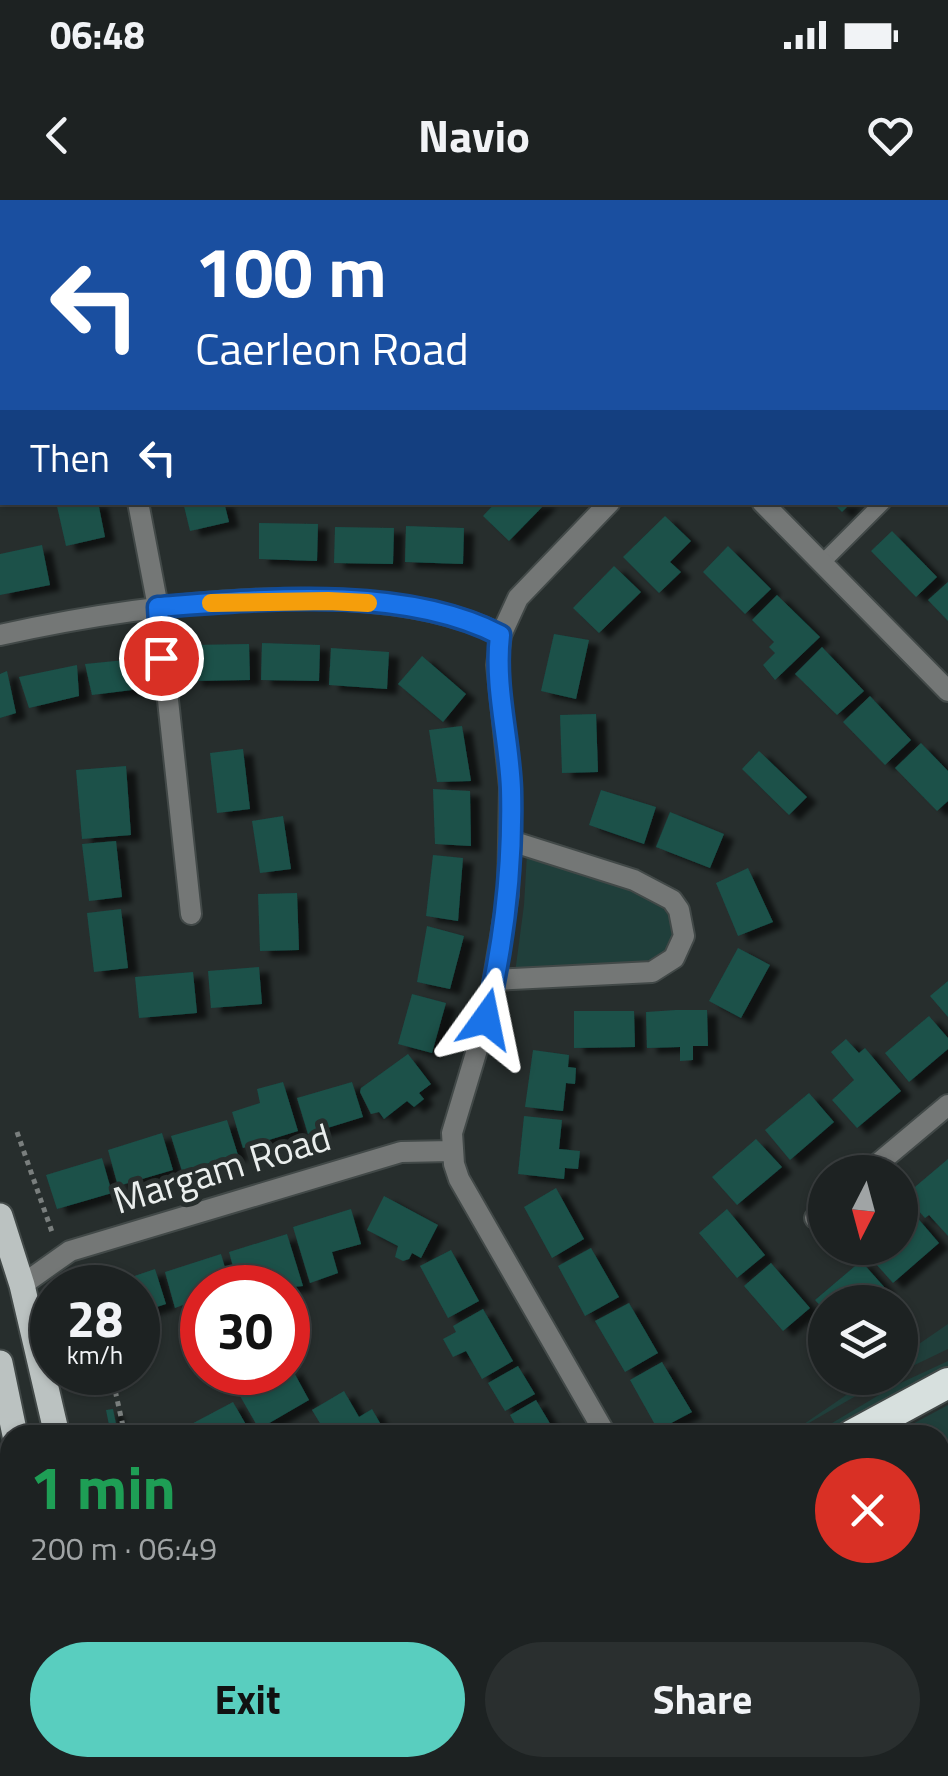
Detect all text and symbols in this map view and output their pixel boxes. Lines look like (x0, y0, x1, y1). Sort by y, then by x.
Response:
text: 06:48 (50, 6, 145, 64)
text: Navio (418, 101, 530, 169)
icon: back (30, 108, 85, 163)
icon: heart (863, 108, 918, 163)
text: 100 m (195, 218, 387, 324)
icon: left (30, 240, 160, 370)
text: Caerleon Road (195, 314, 469, 382)
text: Then (30, 429, 110, 487)
icon: left (130, 430, 185, 485)
pin (119, 616, 204, 701)
icon: arrive (134, 631, 189, 686)
position arrow (434, 967, 538, 1071)
street label: Margam Road (106, 1107, 338, 1229)
north arrow (808, 1155, 918, 1265)
map controls (808, 1155, 918, 1395)
speed limit sign: 30 (180, 1265, 310, 1395)
text: 28 (67, 1280, 123, 1356)
button: layers (808, 1285, 918, 1395)
text: km/h (67, 1336, 123, 1374)
text: 1 min (30, 1441, 176, 1532)
button: close (815, 1458, 920, 1563)
text: 200 m · 06:49 (30, 1524, 217, 1572)
button: Exit (30, 1642, 465, 1757)
button: Share (485, 1642, 920, 1757)

